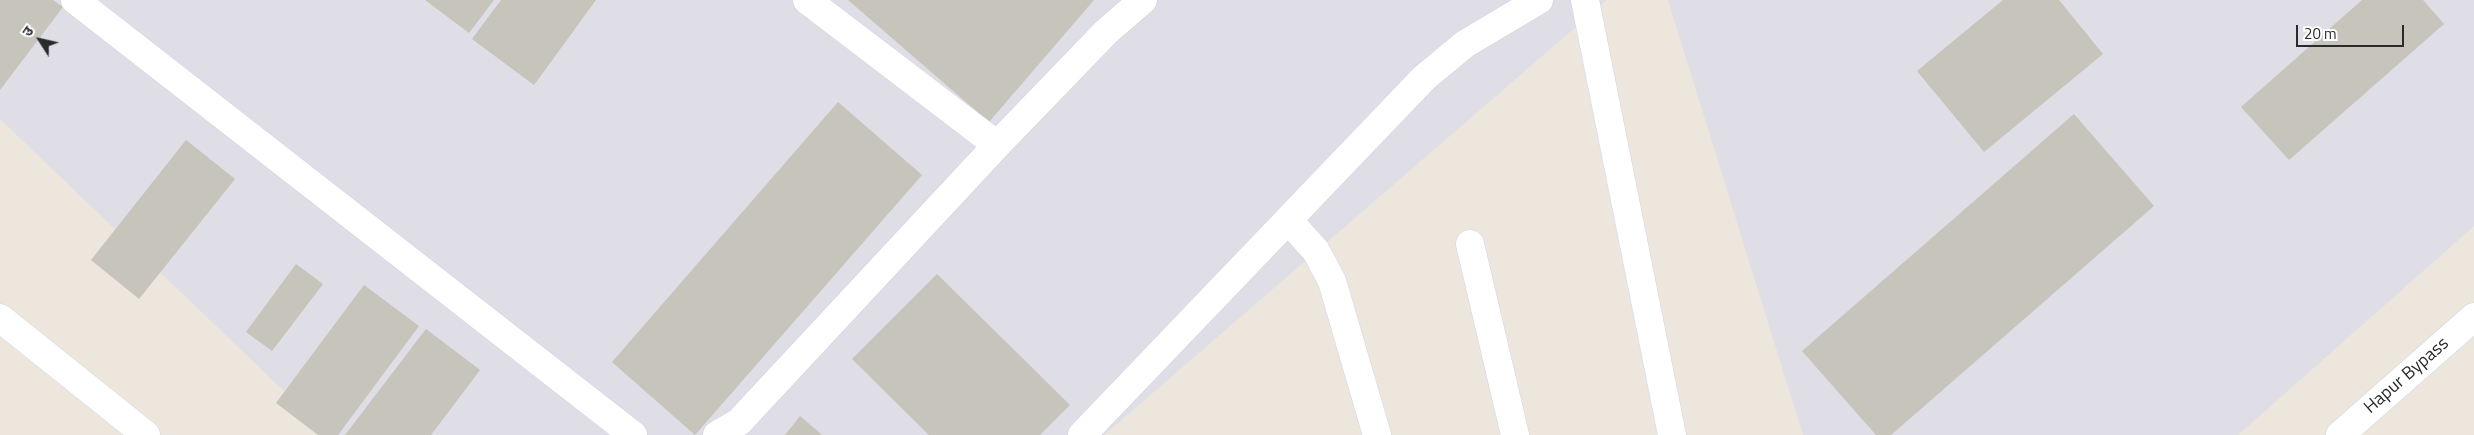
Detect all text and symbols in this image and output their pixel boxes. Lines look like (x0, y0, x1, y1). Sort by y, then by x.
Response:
north arrow (15, 15, 65, 65)
scale bar (2299, 15, 2406, 47)
text: उ (16, 22, 38, 40)
text: 20 m (2304, 22, 2337, 45)
street label: Hapur Bypass (2360, 333, 2454, 419)

